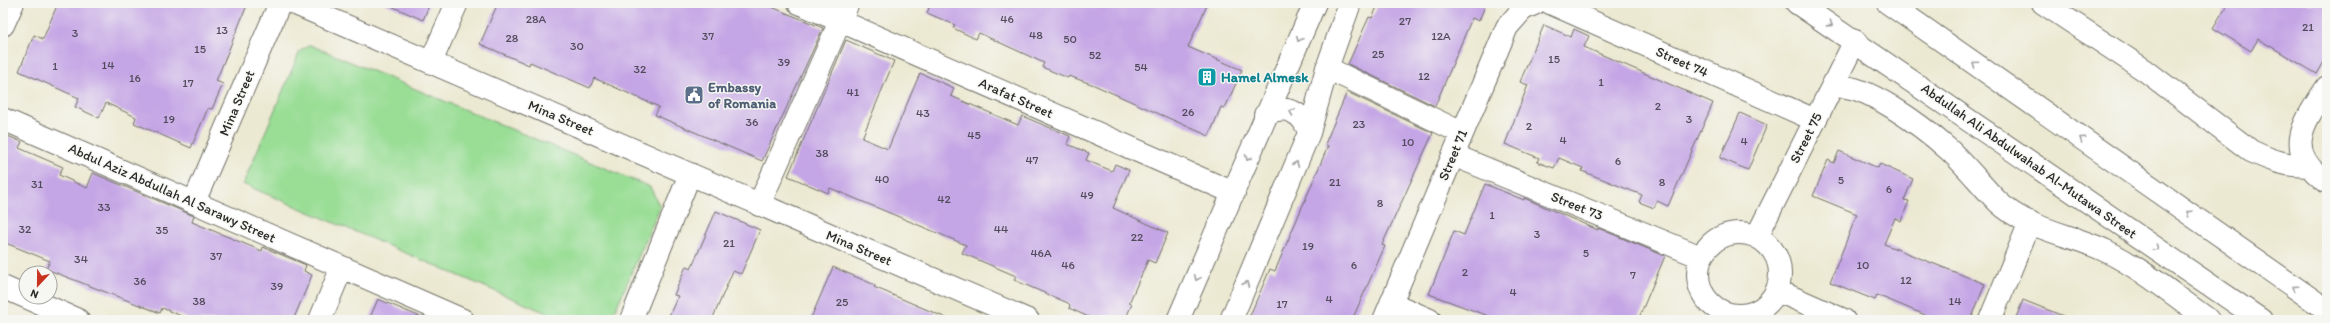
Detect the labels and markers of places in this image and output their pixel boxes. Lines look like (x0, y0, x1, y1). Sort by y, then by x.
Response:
building icon: Hamel Almesk (1196, 66, 1218, 88)
place label: Hamel Almesk (1221, 69, 1309, 86)
place label: Embassy of Romania (708, 79, 776, 112)
public building icon: Embassy of Romania (683, 84, 705, 106)

